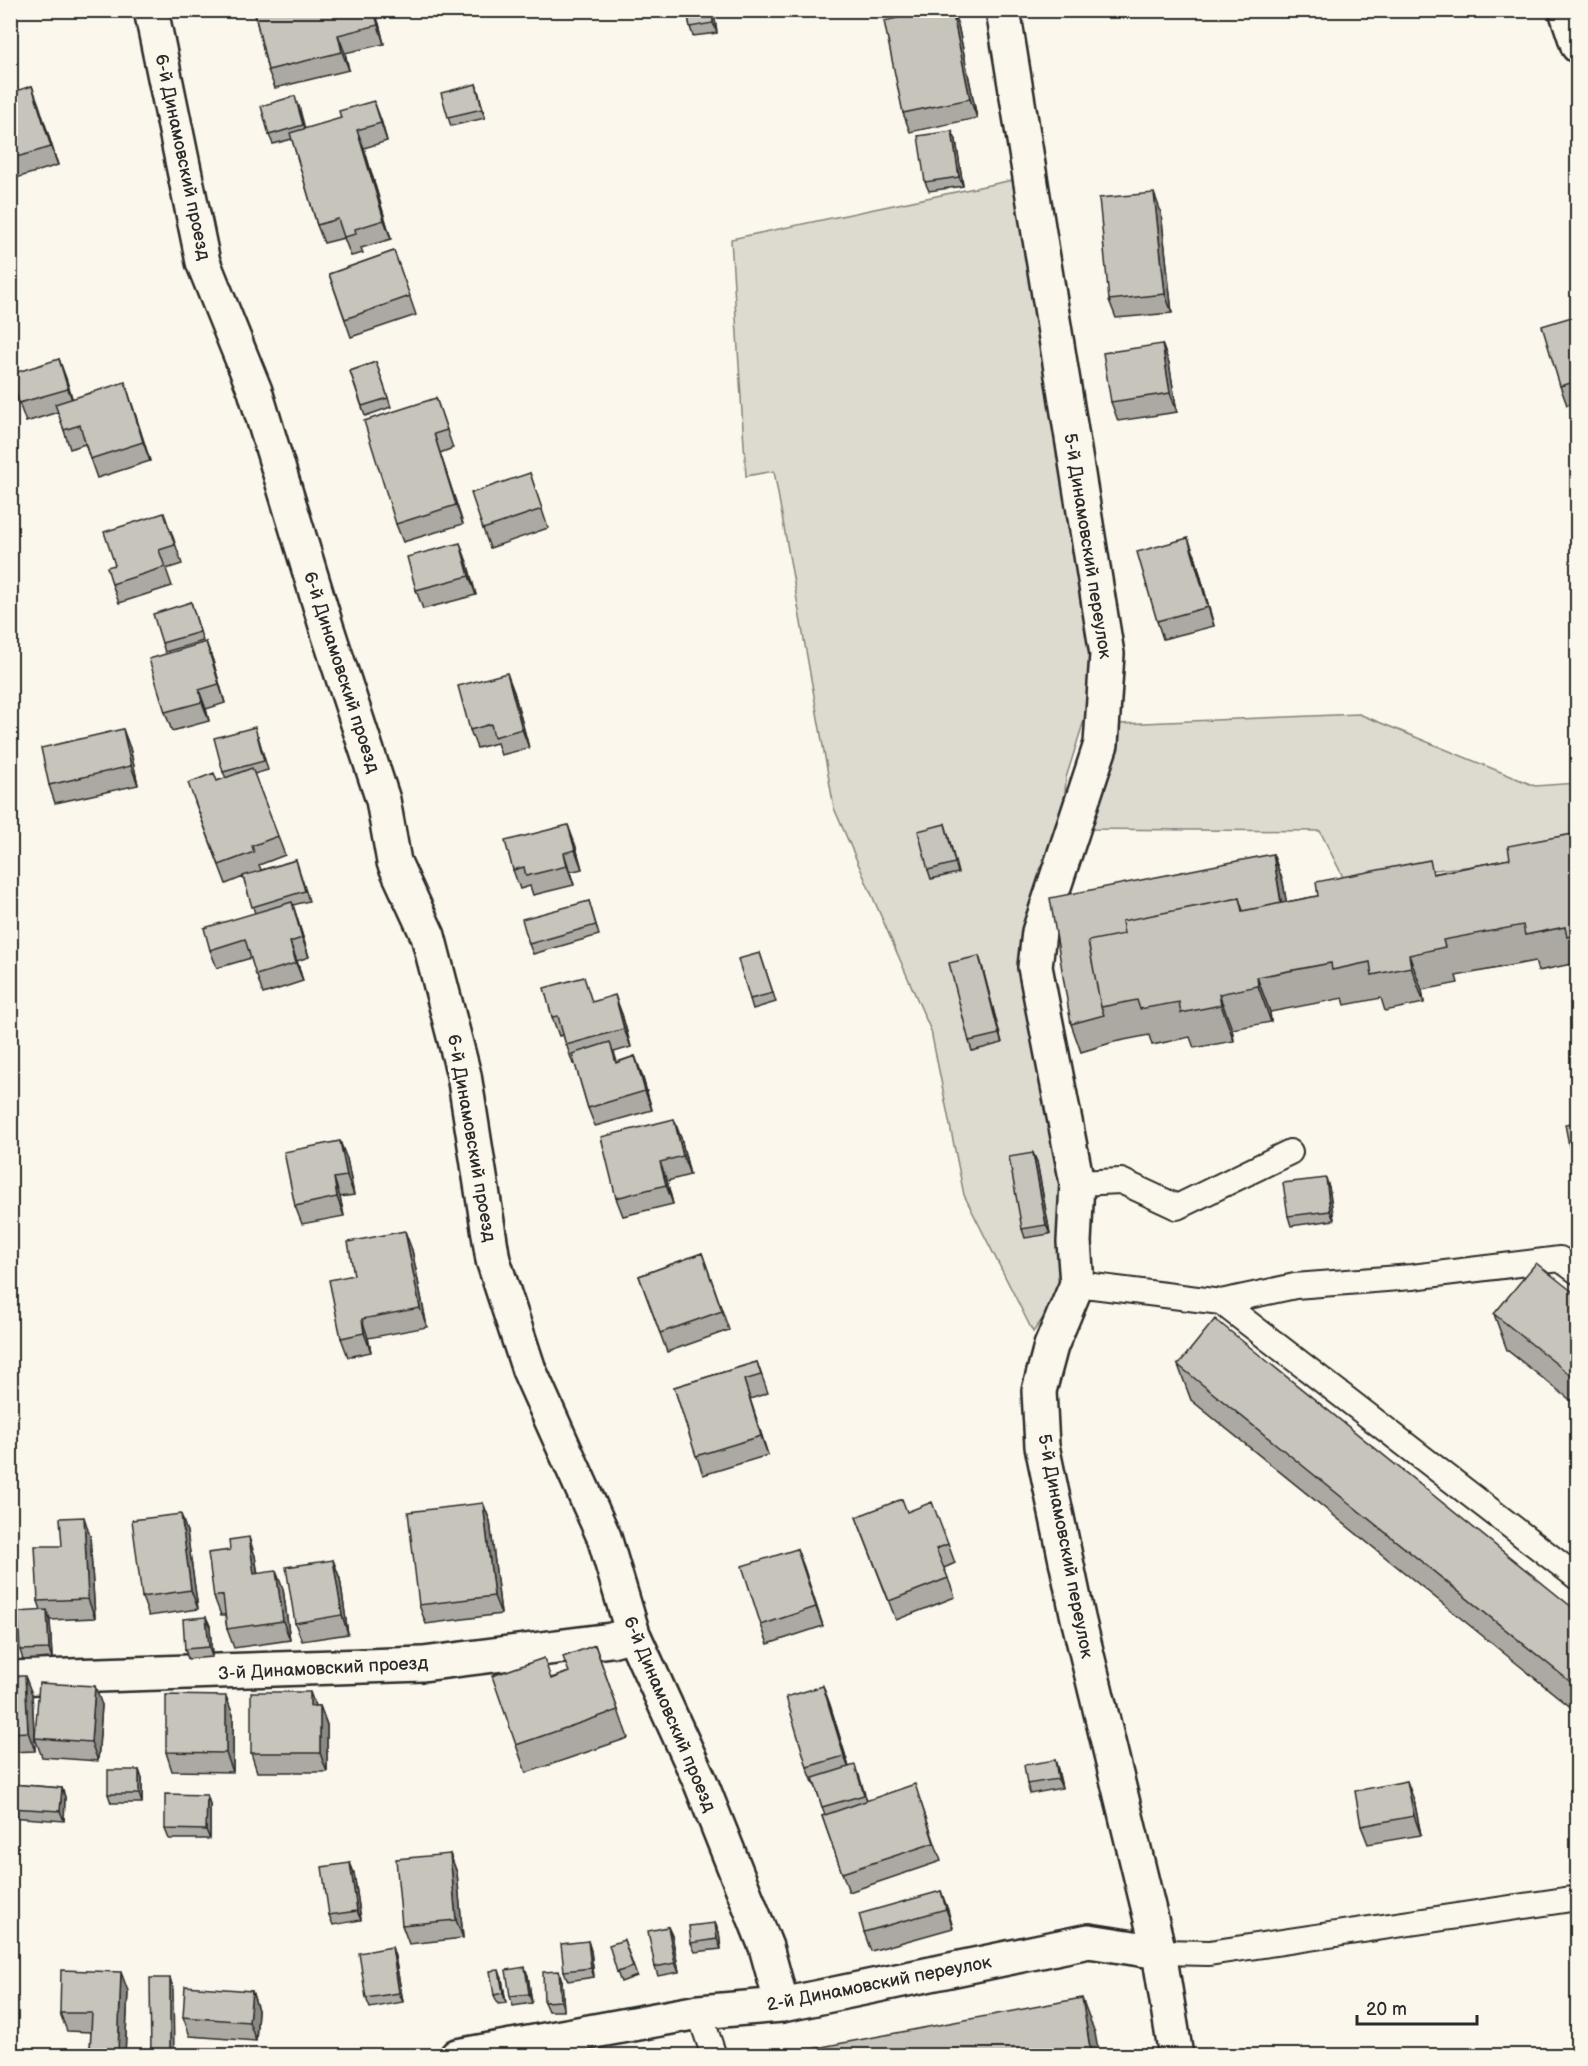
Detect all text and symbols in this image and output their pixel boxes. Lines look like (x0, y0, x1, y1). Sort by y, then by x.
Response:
street label: 6-й Динамовский проезд (150, 52, 215, 262)
street label: 5-й Динамовский переулок (1059, 432, 1116, 661)
street label: 6-й Динамовский проезд (299, 569, 384, 775)
street label: 6-й Динамовский проезд (443, 1033, 500, 1243)
street label: 5-й Динамовский переулок (1033, 1432, 1098, 1660)
street label: 6-й Динамовский проезд (619, 1613, 720, 1815)
street label: 3-й Динамовский проезд (217, 1653, 429, 1684)
street label: 2-й Динамовский переулок (765, 1951, 994, 2016)
scale bar (1357, 1988, 1477, 2026)
text: 20 m (1366, 1999, 1407, 2020)

